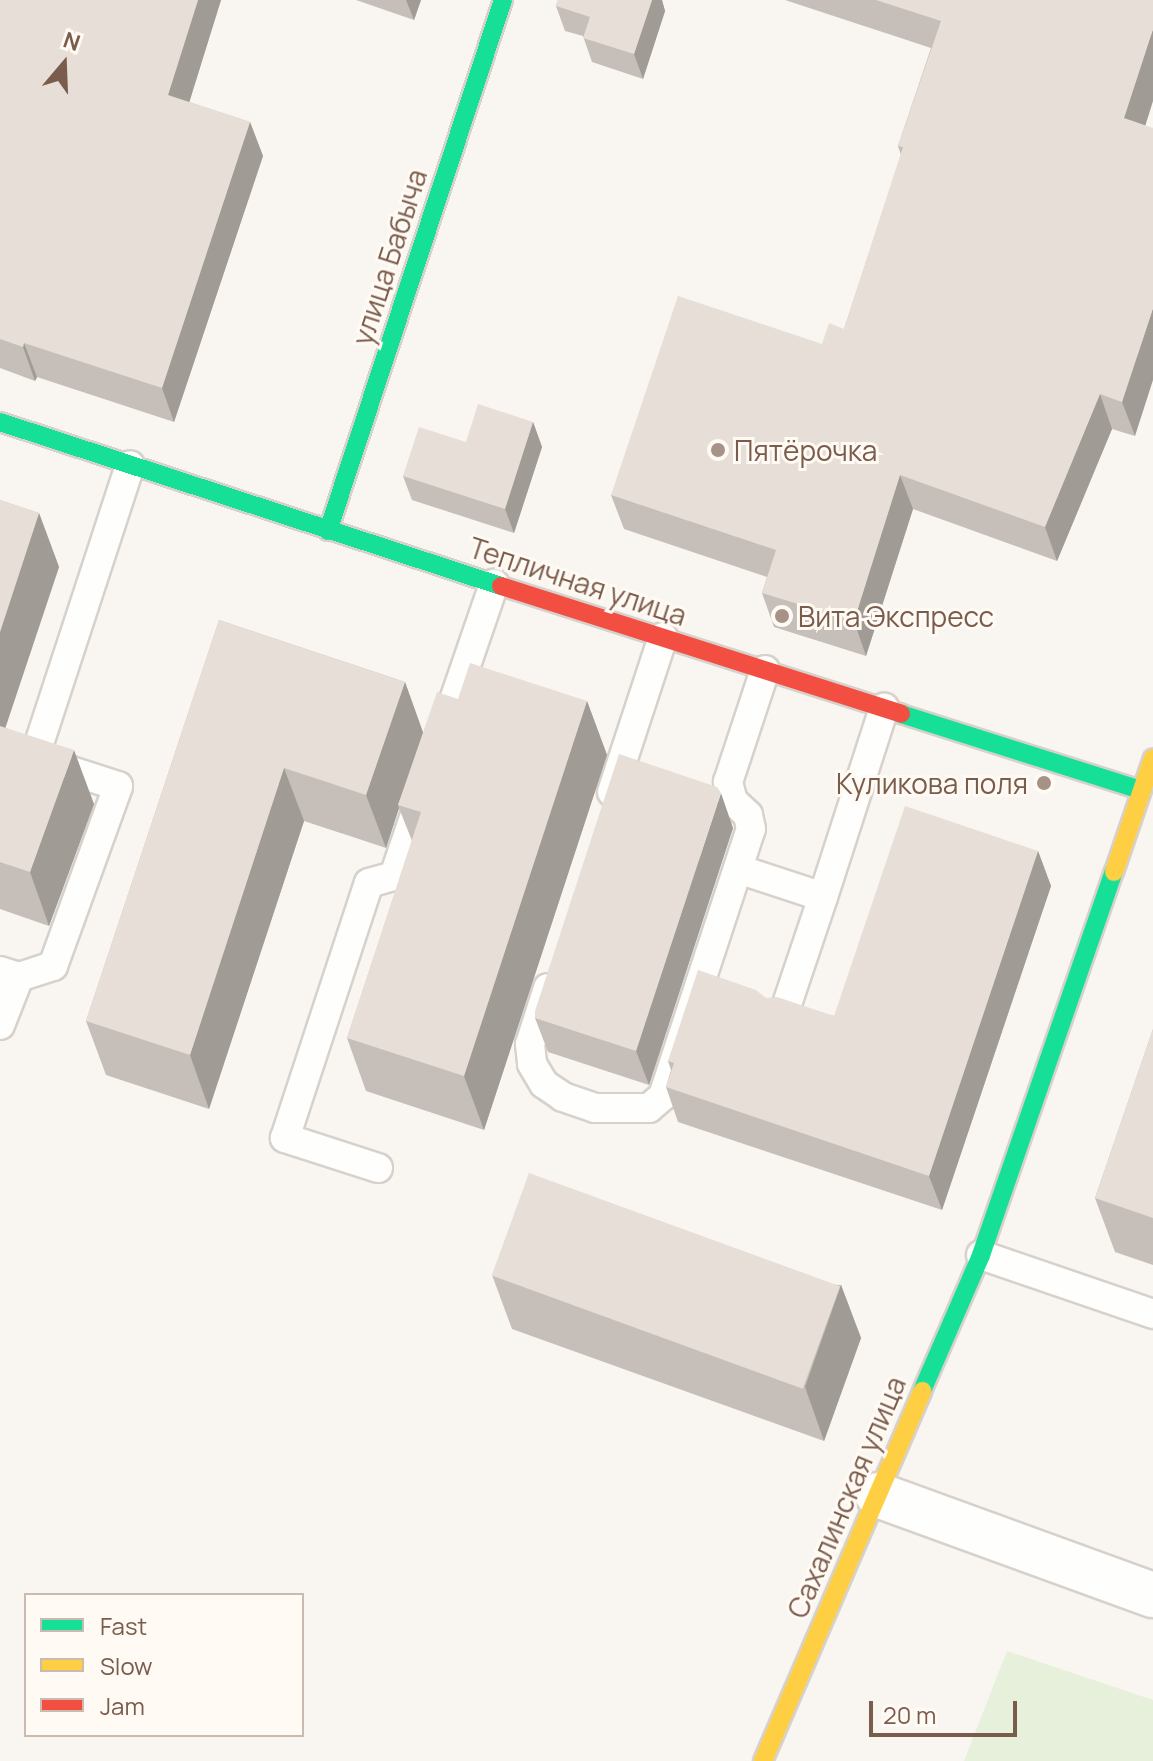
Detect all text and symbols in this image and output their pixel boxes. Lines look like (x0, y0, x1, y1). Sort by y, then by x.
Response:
north arrow (24, 24, 104, 104)
text: N (59, 25, 84, 58)
street label: улица Бабыча (345, 165, 433, 349)
place label: Пятёрочка (734, 433, 877, 467)
marker: Пятёрочка (709, 441, 727, 459)
street label: Тепличная улица (465, 530, 691, 632)
place label: Вита Экспресс (798, 599, 994, 633)
marker: Вита Экспресс (773, 607, 791, 625)
place label: Куликова поля (836, 766, 1028, 800)
marker: Куликова поля (1035, 774, 1053, 792)
street label: Сахалинская улица (780, 1371, 912, 1623)
legend (24, 1593, 304, 1737)
text: Fast (100, 1609, 147, 1642)
text: Slow (100, 1649, 153, 1682)
scale bar (873, 1685, 1021, 1735)
text: Jam (100, 1689, 145, 1722)
text: 20 m (883, 1698, 936, 1731)

